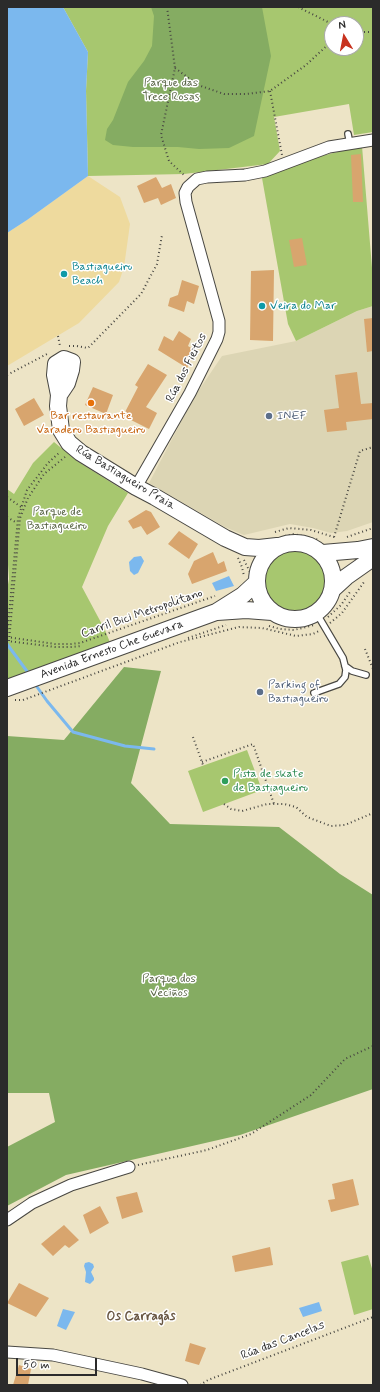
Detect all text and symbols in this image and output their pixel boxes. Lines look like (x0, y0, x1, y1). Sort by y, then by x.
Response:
north arrow (324, 16, 364, 56)
text: N (337, 18, 347, 33)
park label: Parque das Trece Rosas (143, 76, 199, 104)
place label: Bastiagueiro Beach (72, 260, 132, 288)
marker: Bastiagueiro Beach (59, 269, 69, 279)
place label: Veira do Mar (270, 299, 336, 313)
marker: Veira do Mar (257, 301, 267, 311)
street label: Rúa dos Fieitos (163, 331, 211, 405)
marker: Bar restaurante Varadero Bastiagueiro (86, 398, 96, 408)
place label: Bar restaurante Varadero Bastiagueiro (37, 409, 145, 437)
place label: INEF (277, 409, 307, 423)
marker: INEF (264, 411, 274, 421)
street label: Rúa Bastiagueiro Praia (73, 443, 177, 513)
park label: Parque de Bastiagueiro (27, 505, 87, 533)
street label: Carril Bici Metropolitano (79, 586, 205, 642)
street label: Avenida Ernesto Che Guevara (38, 617, 186, 683)
place label: Parking of Bastiagueiro (268, 678, 328, 706)
marker: Parking of Bastiagueiro (255, 687, 265, 697)
place label: Pista de skate de Bastiagueiro (233, 767, 308, 795)
marker: Pista de skate de Bastiagueiro (220, 776, 230, 786)
park label: Parque dos Veciños (142, 972, 196, 1000)
district label: Os Carragás (107, 1309, 175, 1325)
street label: Rúa das Cancelas (239, 1318, 327, 1364)
scale bar (18, 1350, 99, 1376)
text: 50 m (23, 1357, 50, 1373)

